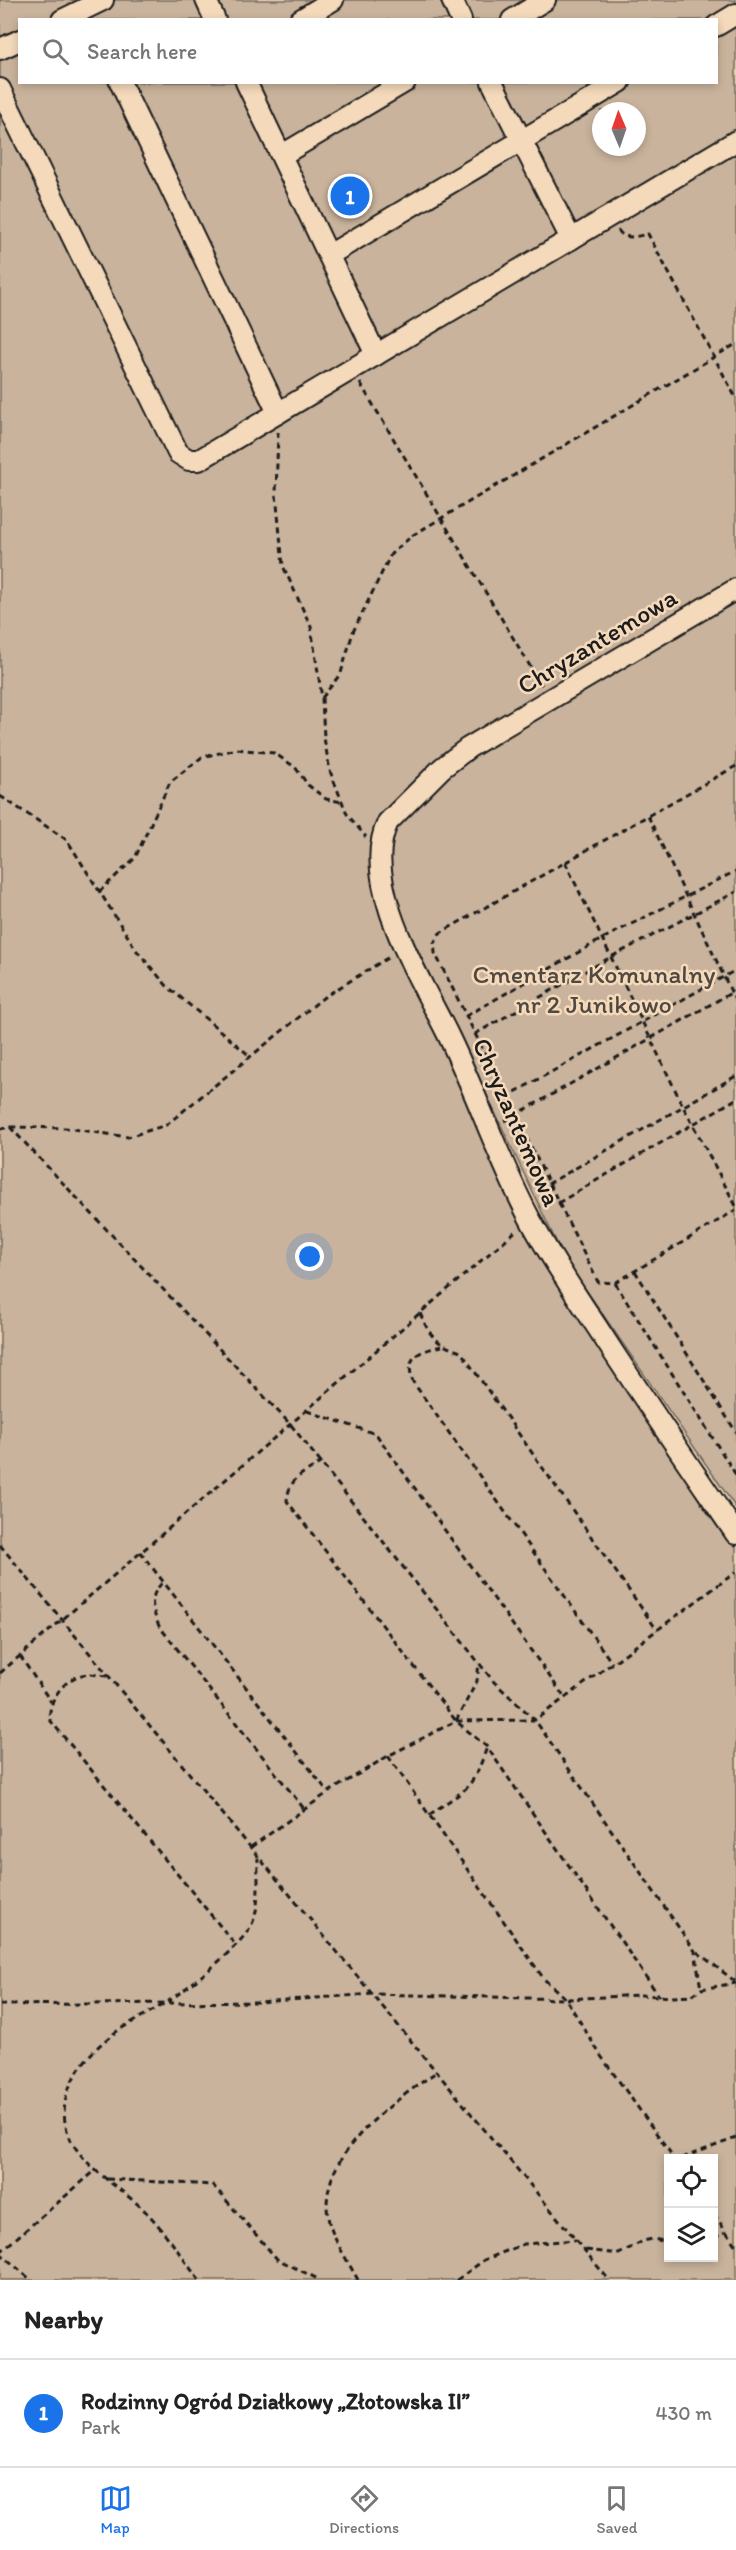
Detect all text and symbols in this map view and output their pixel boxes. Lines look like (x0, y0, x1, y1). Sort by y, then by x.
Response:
search box (18, 18, 718, 84)
icon: search (39, 35, 72, 68)
text: Search here (87, 38, 197, 65)
north arrow (592, 102, 646, 156)
pin: 1 (330, 174, 370, 218)
street label: Chryzantemowa (511, 581, 683, 701)
park label: Cmentarz Komunalny nr 2 Junikowo (472, 958, 716, 1020)
street label: Chryzantemowa (466, 1033, 569, 1211)
your location (295, 1242, 324, 1271)
map controls (664, 2154, 718, 2262)
button: locate (664, 2154, 718, 2208)
button: layers (664, 2208, 718, 2262)
text: Nearby (24, 2303, 103, 2335)
text: Rodzinny Ogród Działkowy „Złotowska II” (81, 2388, 470, 2415)
text: 1 (39, 2401, 48, 2425)
text: 430 m (655, 2401, 712, 2425)
text: Park (81, 2415, 120, 2439)
tab: Map (99, 2482, 132, 2537)
tab: Directions (329, 2482, 399, 2537)
tab: Saved (597, 2482, 637, 2537)

